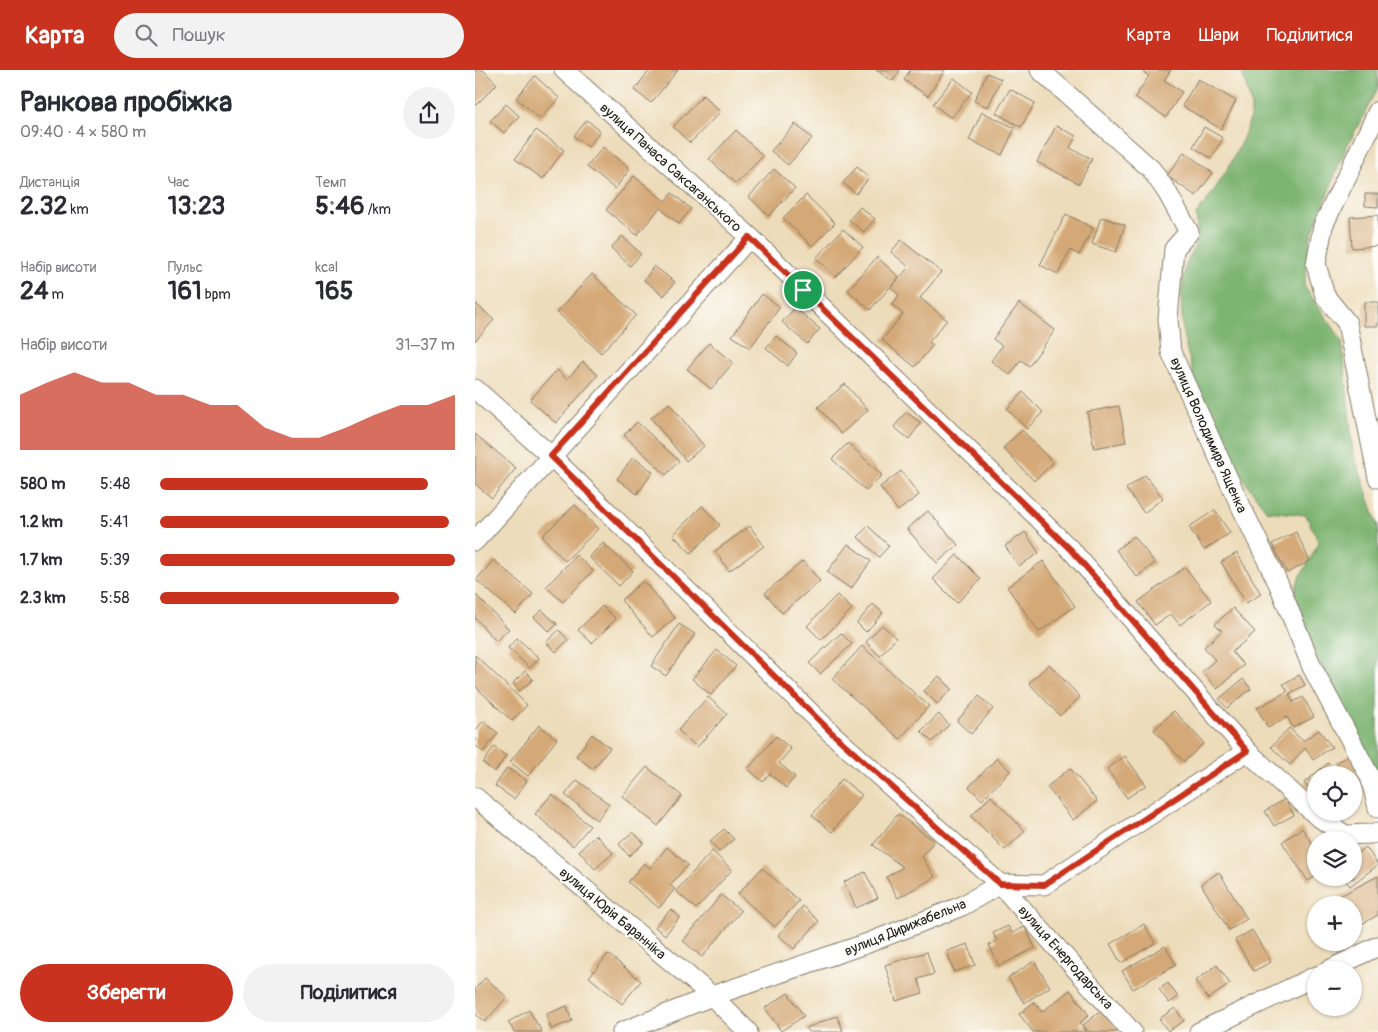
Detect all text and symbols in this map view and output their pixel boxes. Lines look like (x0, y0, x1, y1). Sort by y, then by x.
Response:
search box (114, 13, 464, 58)
text: Карта (25, 21, 84, 50)
icon: search (132, 21, 160, 49)
text: Пошук (172, 23, 225, 47)
text: Карта (1126, 24, 1171, 47)
text: Шари (1199, 24, 1238, 47)
text: Поділитися (1266, 24, 1353, 47)
text: Ранкова пробіжка (20, 85, 232, 120)
button: share (403, 87, 455, 139)
street label: вулиця Панаса Саксаганського (596, 99, 745, 236)
text: 09:40 · 4 × 580 m (20, 122, 146, 142)
text: Дистанція (20, 174, 80, 191)
text: Час (168, 174, 190, 191)
text: Темп (315, 174, 346, 191)
text: 2.32 (20, 191, 67, 222)
text: 13:23 (168, 191, 225, 222)
text: 5:46 (315, 191, 365, 222)
text: km (67, 201, 89, 218)
text: /km (365, 201, 391, 218)
text: Набір висоти (20, 259, 96, 276)
text: Пульс (168, 259, 203, 276)
text: kcal (315, 259, 338, 276)
pin (782, 269, 824, 311)
text: 24 (20, 276, 48, 307)
text: 161 (168, 276, 202, 307)
text: 165 (315, 276, 353, 307)
icon: arrive (789, 276, 817, 304)
text: m (48, 286, 64, 303)
text: bpm (202, 286, 231, 303)
text: Набір висоти (20, 335, 107, 355)
text: 31–37 m (395, 335, 455, 355)
street label: вулиця Володимира Ященка (1167, 355, 1251, 516)
text: 580 m (20, 474, 65, 494)
text: 5:48 (100, 474, 130, 494)
text: 1.2 km (20, 512, 63, 532)
text: 5:41 (100, 512, 128, 532)
text: 1.7 km (20, 550, 63, 570)
text: 5:39 (100, 550, 130, 570)
text: 2.3 km (20, 588, 66, 608)
text: 5:58 (100, 588, 130, 608)
map controls (1307, 766, 1362, 1016)
button: locate (1307, 766, 1362, 821)
button: layers (1307, 831, 1362, 886)
street label: вулиця Юрія Баранніка (556, 864, 669, 963)
street label: вулиця Дирижабельна (842, 895, 968, 960)
button: + (1307, 896, 1362, 951)
street label: вулиця Енергодарська (1015, 902, 1117, 1013)
button: − (1307, 961, 1362, 1016)
button: Зберегти (20, 964, 233, 1022)
button: Поділитися (243, 964, 455, 1022)

